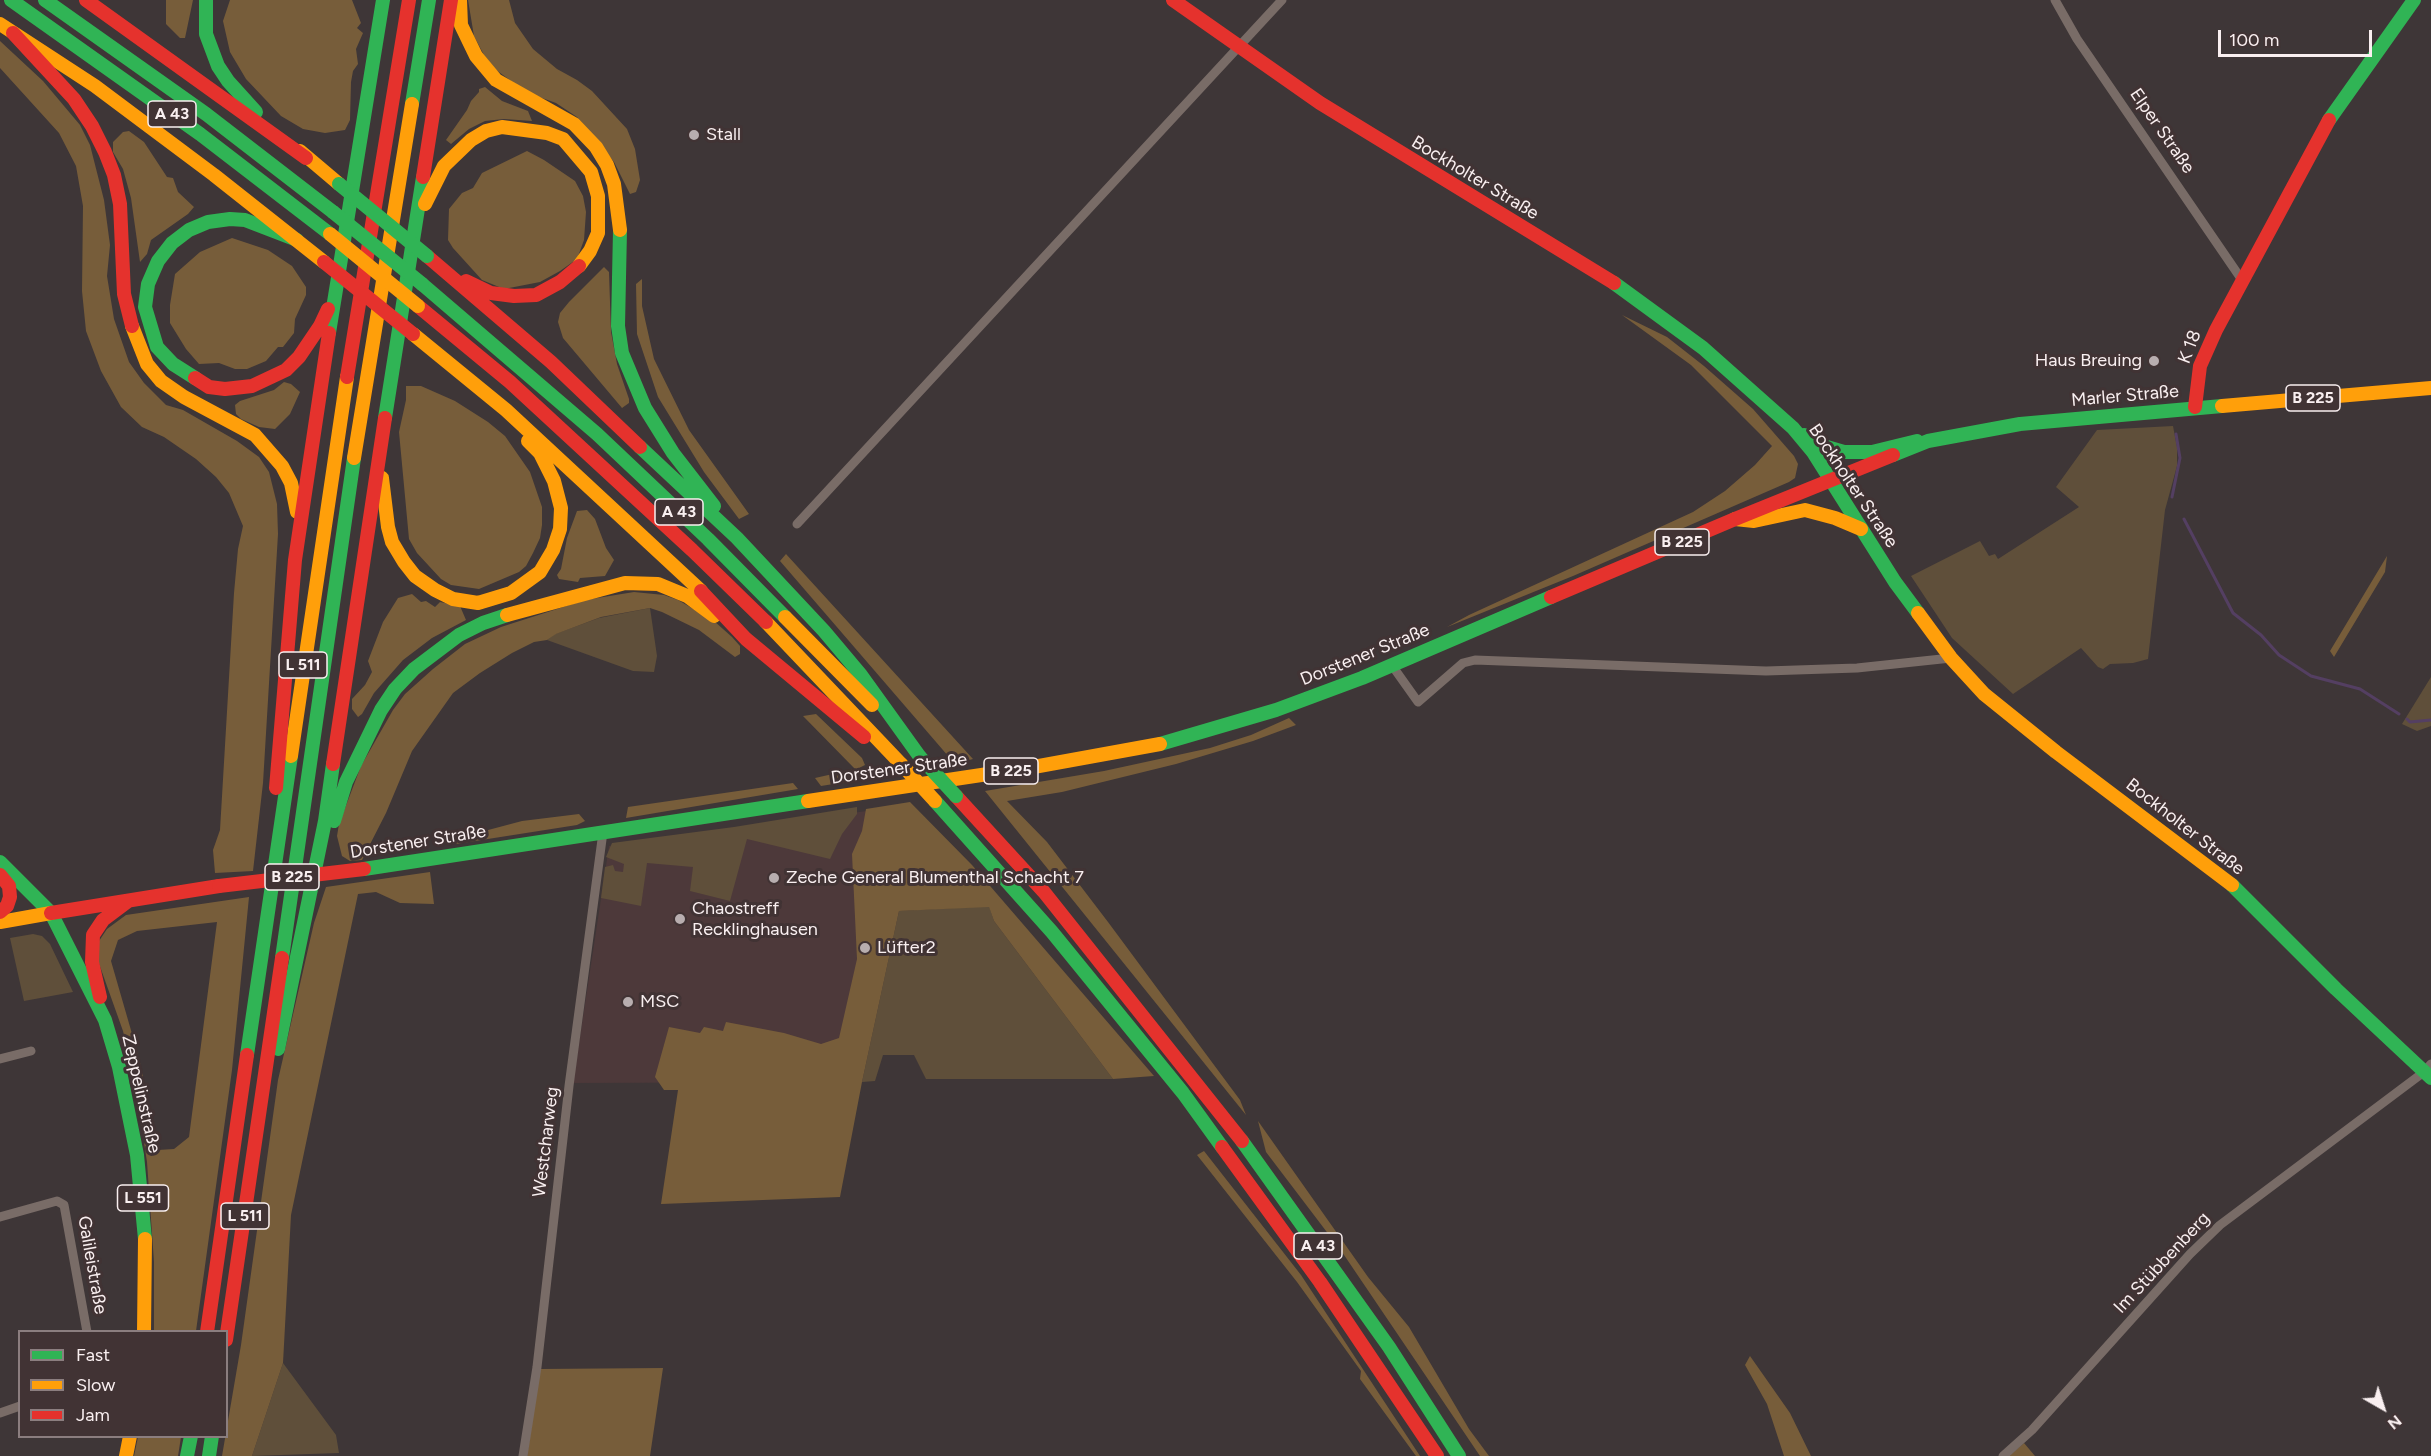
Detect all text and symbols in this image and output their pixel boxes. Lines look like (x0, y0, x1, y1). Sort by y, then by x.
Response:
scale bar (2221, 18, 2376, 56)
text: 100 m (2229, 29, 2279, 51)
street label: Elper Straße (2125, 84, 2199, 178)
road number: A 43 (148, 101, 196, 127)
place label: Stall (706, 124, 741, 146)
marker: Stall (687, 128, 701, 142)
street label: Bockholter Straße (1407, 132, 1543, 224)
street label: K 18 (2174, 327, 2206, 367)
place label: Haus Breuing (2035, 350, 2142, 372)
marker: Haus Breuing (2147, 354, 2161, 368)
street label: Marler Straße (2070, 381, 2180, 411)
road number: B 225 (2286, 385, 2340, 411)
street label: Bockholter Straße (1804, 420, 1902, 552)
road number: A 43 (655, 499, 703, 525)
road number: B 225 (1655, 529, 1709, 555)
street label: Dorstener Straße (1297, 619, 1433, 691)
road number: L 511 (279, 652, 327, 678)
street label: Dorstener Straße (829, 749, 969, 789)
road number: B 225 (984, 758, 1038, 784)
street label: Bockholter Straße (2121, 774, 2249, 880)
street label: Dorstener Straße (348, 821, 488, 863)
road number: B 225 (265, 864, 319, 890)
place label: Zeche General Blumenthal Schacht 7 (786, 867, 1084, 889)
marker: Zeche General Blumenthal Schacht 7 (767, 871, 781, 885)
place label: Chaostreff Recklinghausen (692, 898, 818, 940)
marker: Chaostreff Recklinghausen (673, 912, 687, 926)
place label: Lüfter2 (877, 937, 936, 959)
marker: Lüfter2 (858, 941, 872, 955)
place label: MSC (640, 991, 679, 1013)
marker: MSC (621, 995, 635, 1009)
street label: Zeppelinstraße (117, 1033, 165, 1155)
street label: Westcharweg (529, 1086, 563, 1198)
road number: L 551 (118, 1185, 168, 1211)
road number: L 511 (221, 1203, 269, 1229)
street label: Im Stübbenberg (2110, 1208, 2214, 1318)
street label: Galileistraße (73, 1214, 111, 1316)
road number: A 43 (1294, 1233, 1342, 1259)
legend (18, 1330, 228, 1438)
text: Fast (76, 1344, 110, 1366)
text: Slow (76, 1374, 115, 1396)
north arrow (2353, 1378, 2413, 1438)
text: Jam (76, 1404, 110, 1426)
text: N (2384, 1411, 2405, 1434)

